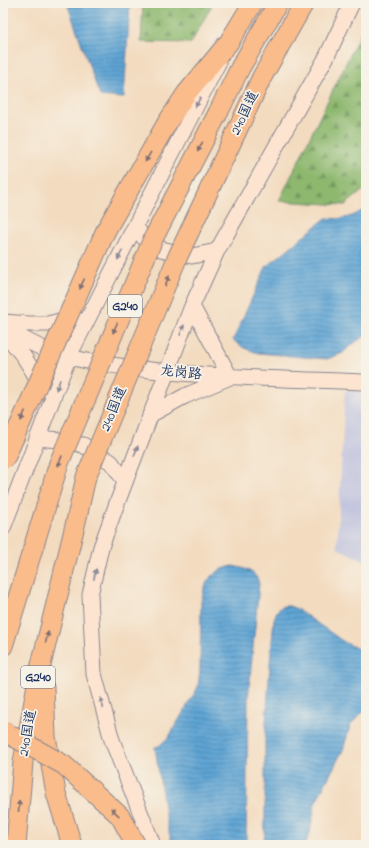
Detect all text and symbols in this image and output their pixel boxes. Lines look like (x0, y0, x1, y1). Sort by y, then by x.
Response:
street label: 240国道 (226, 87, 264, 139)
one-way arrow (195, 96, 202, 108)
one-way arrow (197, 142, 203, 153)
one-way arrow (144, 151, 151, 163)
one-way arrow (117, 249, 123, 261)
one-way arrow (165, 275, 171, 287)
one-way arrow (78, 279, 84, 291)
road number: G240 (108, 295, 142, 317)
one-way arrow (112, 323, 118, 335)
one-way arrow (180, 323, 186, 335)
street label: 龙岗路 (159, 360, 203, 386)
one-way arrow (54, 379, 60, 391)
street label: 240国道 (96, 383, 132, 435)
one-way arrow (20, 410, 26, 422)
one-way arrow (134, 445, 140, 457)
one-way arrow (56, 456, 62, 468)
one-way arrow (92, 568, 98, 580)
one-way arrow (45, 630, 51, 643)
road number: G240 (21, 666, 55, 688)
one-way arrow (99, 696, 105, 708)
street label: 240国道 (14, 708, 42, 758)
one-way arrow (16, 800, 23, 812)
one-way arrow (111, 808, 120, 817)

